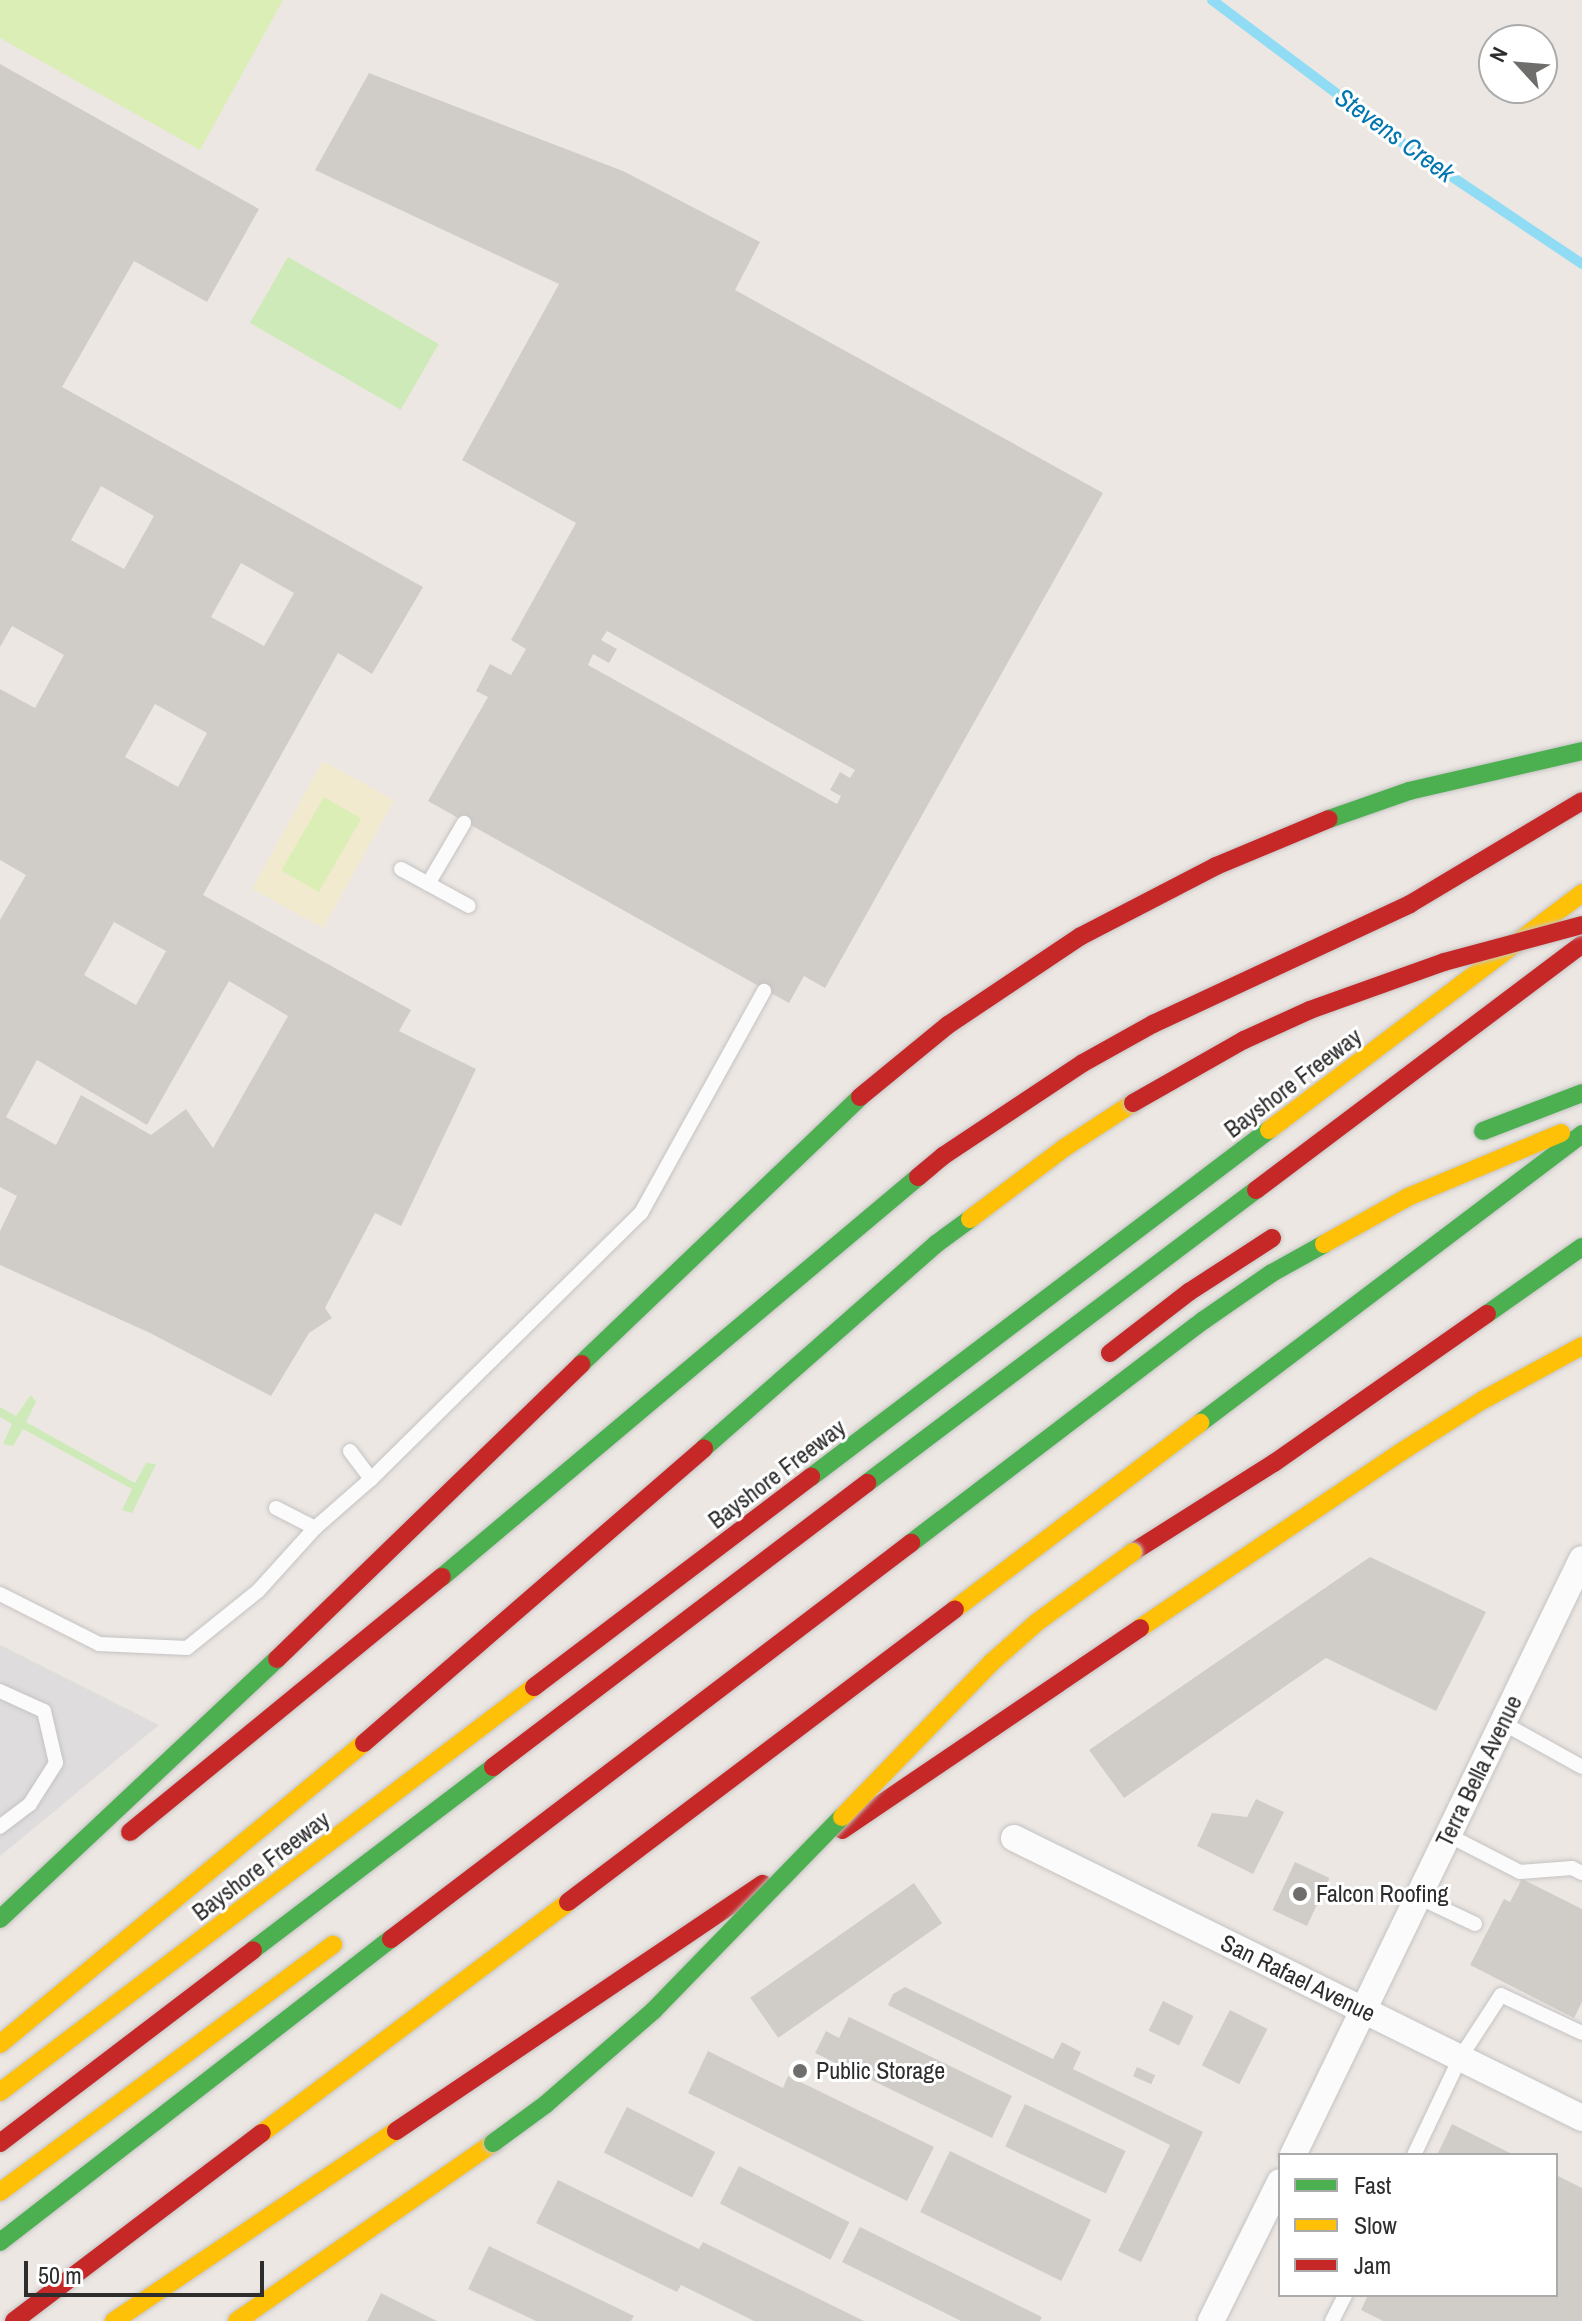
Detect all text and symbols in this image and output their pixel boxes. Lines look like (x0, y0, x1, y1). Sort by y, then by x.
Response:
north arrow (1478, 24, 1558, 104)
text: N (1482, 42, 1515, 67)
water label: Stevens Creek (1329, 81, 1461, 189)
street label: Bayshore Freeway (1219, 1022, 1367, 1144)
street label: Bayshore Freeway (703, 1413, 851, 1535)
street label: Terra Bella Avenue (1430, 1690, 1528, 1852)
street label: Bayshore Freeway (187, 1805, 335, 1927)
place label: Falcon Roofing (1316, 1880, 1449, 1908)
marker: Falcon Roofing (1291, 1885, 1309, 1903)
street label: San Rafael Avenue (1216, 1928, 1380, 2028)
place label: Public Storage (816, 2057, 945, 2085)
marker: Public Storage (791, 2062, 809, 2080)
legend (1278, 2153, 1558, 2297)
text: Fast (1354, 2169, 1391, 2201)
text: Slow (1354, 2209, 1397, 2241)
scale bar (28, 2245, 268, 2295)
text: Jam (1354, 2249, 1391, 2281)
text: 50 m (38, 2259, 82, 2291)

